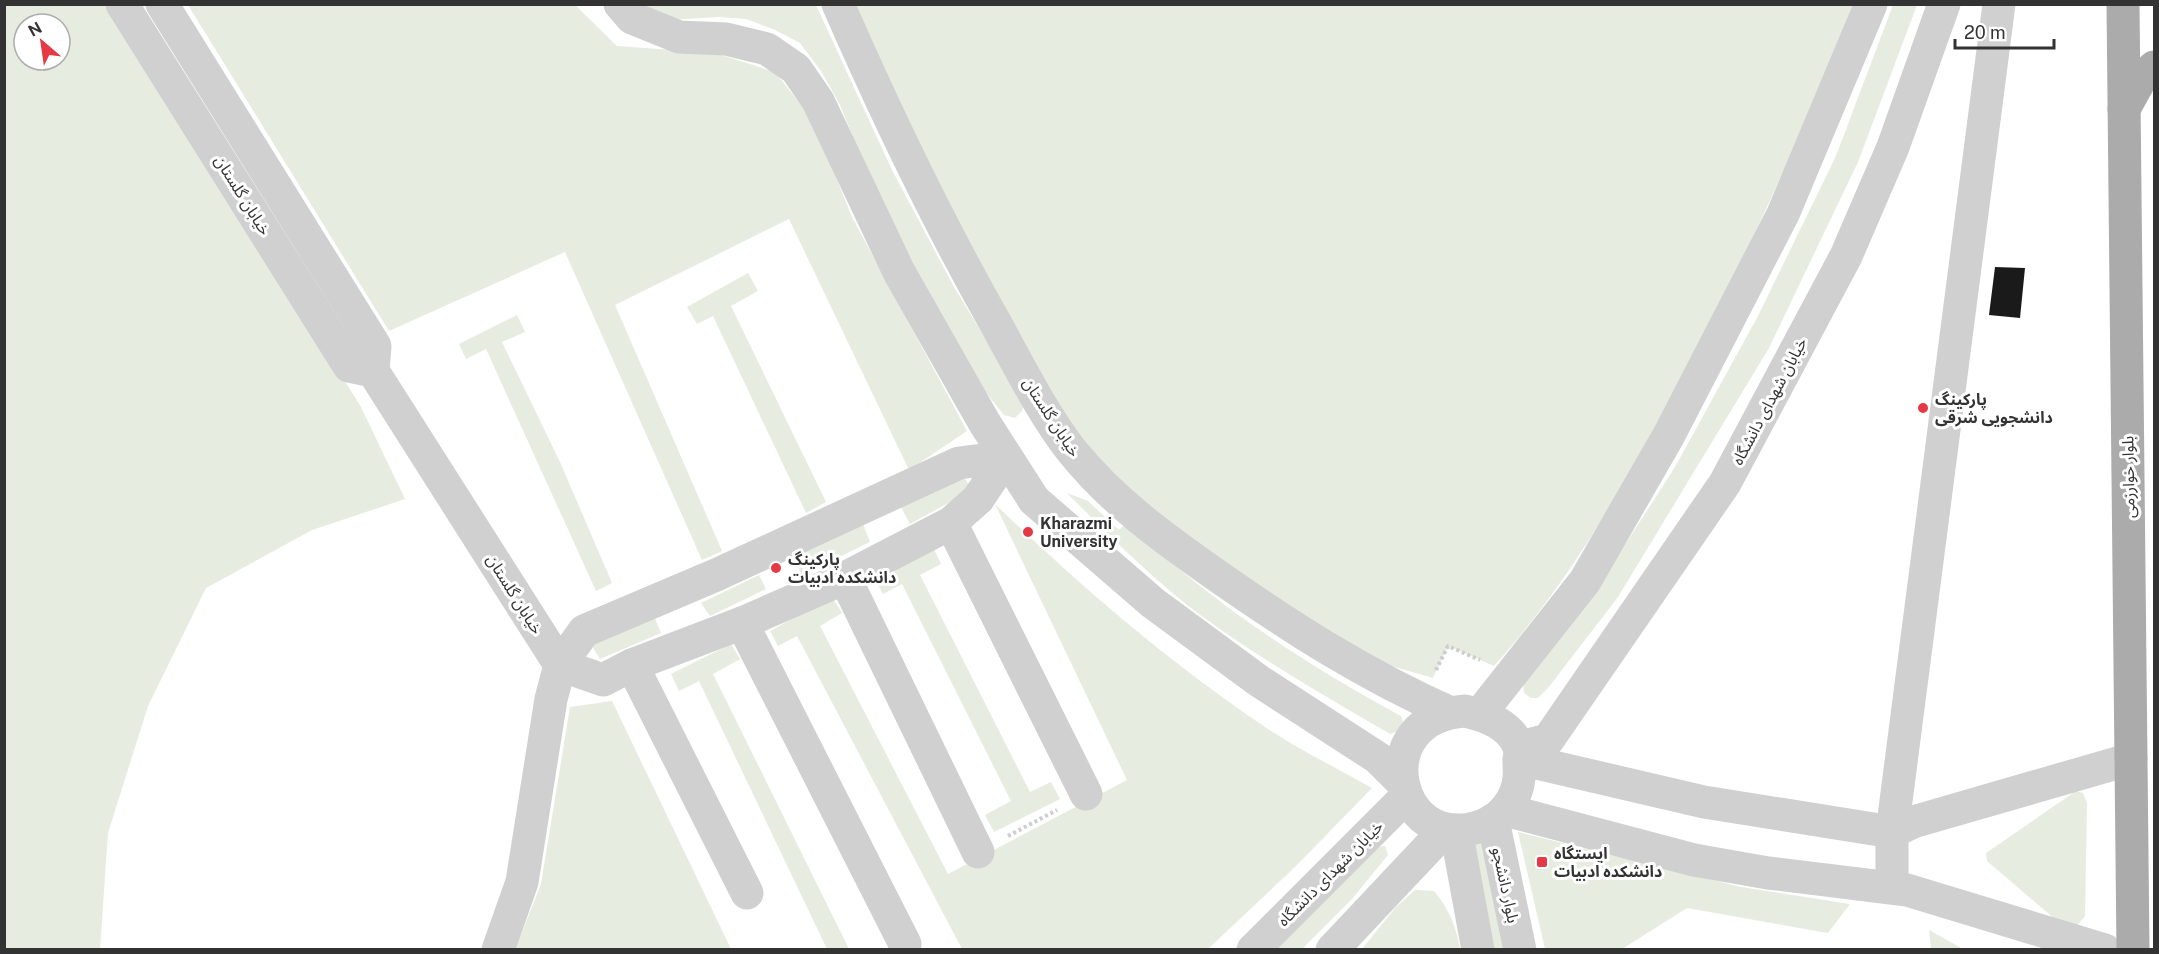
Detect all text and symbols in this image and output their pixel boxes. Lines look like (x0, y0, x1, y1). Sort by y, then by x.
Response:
north arrow (12, 12, 72, 72)
scale bar (1955, 12, 2054, 50)
text: N (25, 18, 45, 41)
text: 20 m (1964, 22, 2006, 43)
street label: خیابان گلستان (211, 152, 275, 239)
street label: خیابان شهدای دانشگاه (1728, 334, 1811, 468)
street label: خیابان گلستان (1019, 374, 1084, 460)
place label: پارکینگ دانشجویی شرقی (1935, 390, 2053, 427)
marker: پارکینگ دانشجویی شرقی (1916, 401, 1930, 415)
street label: بلوار خوارزمی (2118, 436, 2139, 518)
place label: Kharazmi University (1040, 514, 1118, 551)
marker: Kharazmi University (1021, 525, 1035, 539)
place label: پارکینگ دانشکده ادبیات (788, 550, 896, 587)
street label: خیابان گلستان (483, 551, 547, 638)
marker: پارکینگ دانشکده ادبیات (769, 561, 783, 575)
street label: خیابان شهدای دانشگاه (1274, 817, 1387, 930)
place label: ایستگاه دانشکده ادبیات (1554, 844, 1662, 881)
street label: بلوار دانشجو (1488, 845, 1523, 925)
marker: ایستگاه دانشکده ادبیات (1535, 855, 1549, 869)

